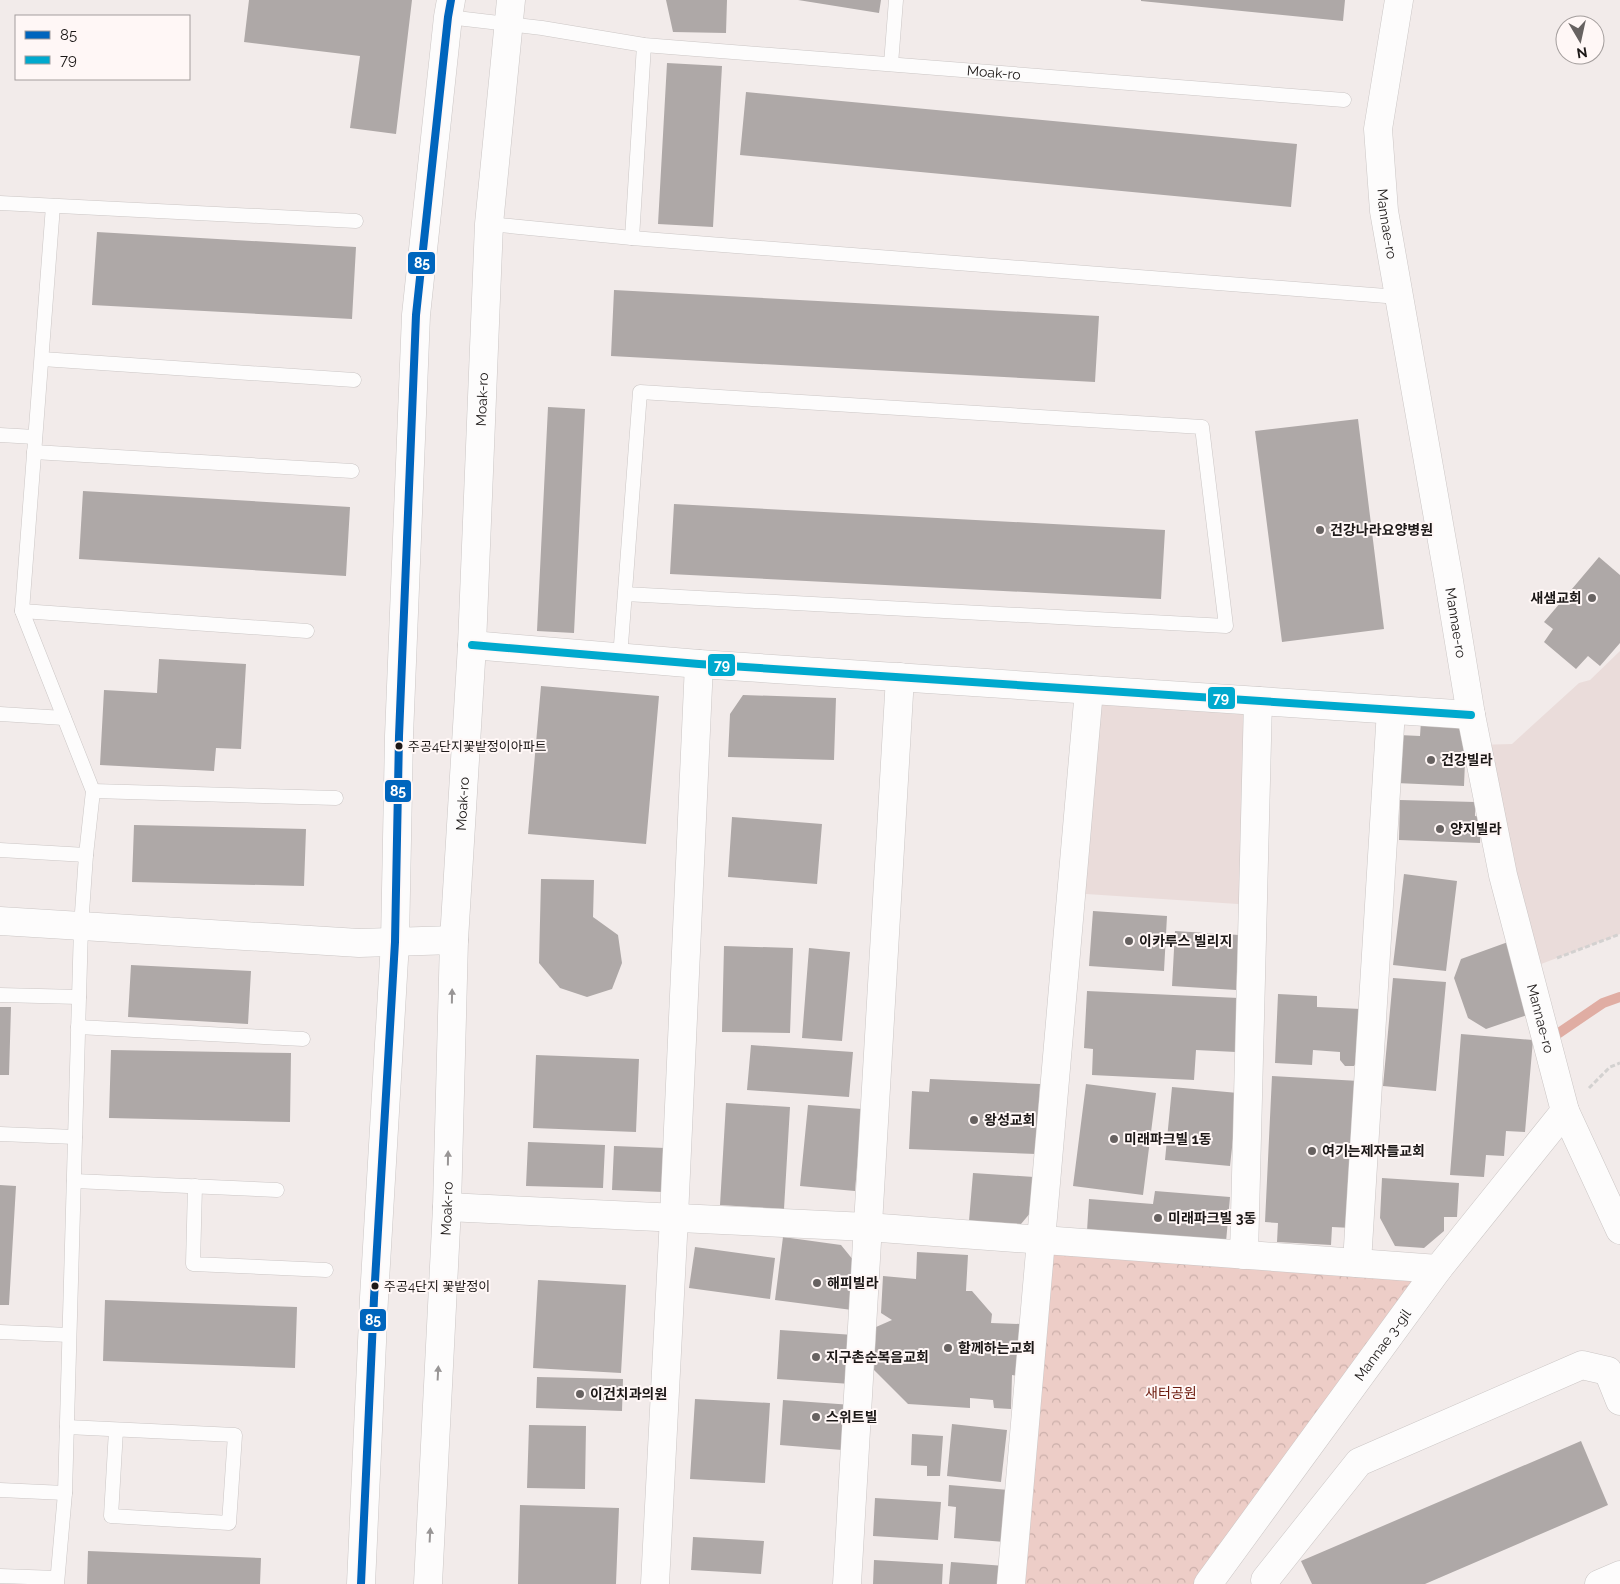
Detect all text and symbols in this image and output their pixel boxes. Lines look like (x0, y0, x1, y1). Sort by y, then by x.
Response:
legend (15, 15, 190, 80)
north arrow (1555, 15, 1605, 65)
text: 85 (60, 26, 77, 44)
text: N (1576, 44, 1589, 62)
text: 79 (60, 51, 77, 69)
street label: Moak-ro (966, 62, 1021, 83)
street label: Mannae-ro (1374, 188, 1400, 260)
line badge: 85 (407, 251, 436, 275)
text: 85 (414, 255, 430, 271)
street label: Moak-ro (473, 372, 491, 427)
place label: 건강나라요양병원 (1330, 522, 1433, 538)
marker: 건강나라요양병원 (1314, 524, 1326, 536)
street label: Mannae-ro (1442, 587, 1470, 659)
place label: 새샘교회 (1530, 590, 1582, 606)
marker: 새샘교회 (1586, 592, 1598, 604)
line badge: 79 (707, 653, 736, 677)
text: 79 (714, 657, 730, 673)
line badge: 79 (1207, 686, 1236, 710)
text: 79 (1213, 690, 1229, 706)
place label: 주공4단지꽃밭정이아파트 (408, 739, 547, 754)
marker: 주공4단지꽃밭정이아파트 (394, 741, 404, 751)
place label: 건강빌라 (1441, 752, 1493, 768)
marker: 건강빌라 (1425, 754, 1437, 766)
street label: Moak-ro (453, 776, 472, 831)
line badge: 85 (384, 779, 412, 803)
text: 85 (390, 783, 406, 799)
place label: 양지빌라 (1450, 821, 1502, 837)
marker: 양지빌라 (1434, 823, 1446, 835)
place label: 이카루스 빌리지 (1139, 933, 1233, 949)
marker: 이카루스 빌리지 (1123, 935, 1135, 947)
street label: Mannae-ro (1524, 982, 1557, 1055)
one-way arrow (448, 988, 456, 1004)
place label: 왕성교회 (984, 1112, 1036, 1128)
marker: 왕성교회 (968, 1114, 980, 1126)
place label: 미래파크빌 1동 (1124, 1131, 1212, 1147)
marker: 미래파크빌 1동 (1108, 1133, 1120, 1145)
place label: 여기는제자들교회 (1322, 1143, 1425, 1159)
marker: 여기는제자들교회 (1306, 1145, 1318, 1157)
one-way arrow (444, 1150, 452, 1166)
street label: Moak-ro (438, 1181, 456, 1236)
place label: 미래파크빌 3동 (1168, 1210, 1257, 1226)
marker: 미래파크빌 3동 (1152, 1212, 1164, 1224)
place label: 해피빌라 (827, 1275, 879, 1291)
marker: 해피빌라 (811, 1277, 823, 1289)
place label: 주공4단지 꽃밭정이 (384, 1279, 490, 1294)
marker: 주공4단지 꽃밭정이 (370, 1281, 380, 1291)
street label: Mannae 3-gil (1351, 1306, 1414, 1384)
line badge: 85 (359, 1308, 387, 1332)
text: 85 (365, 1312, 381, 1328)
place label: 함께하는교회 (958, 1340, 1035, 1356)
marker: 함께하는교회 (942, 1342, 954, 1354)
place label: 지구촌순복음교회 (826, 1349, 929, 1365)
marker: 지구촌순복음교회 (810, 1351, 822, 1363)
one-way arrow (435, 1365, 443, 1381)
park label: 새터공원 (1145, 1385, 1197, 1401)
place label: 이건치과의원 (590, 1386, 667, 1402)
marker: 이건치과의원 (574, 1388, 586, 1400)
place label: 스위트빌 (826, 1409, 878, 1425)
marker: 스위트빌 (810, 1411, 822, 1423)
one-way arrow (426, 1527, 434, 1543)

